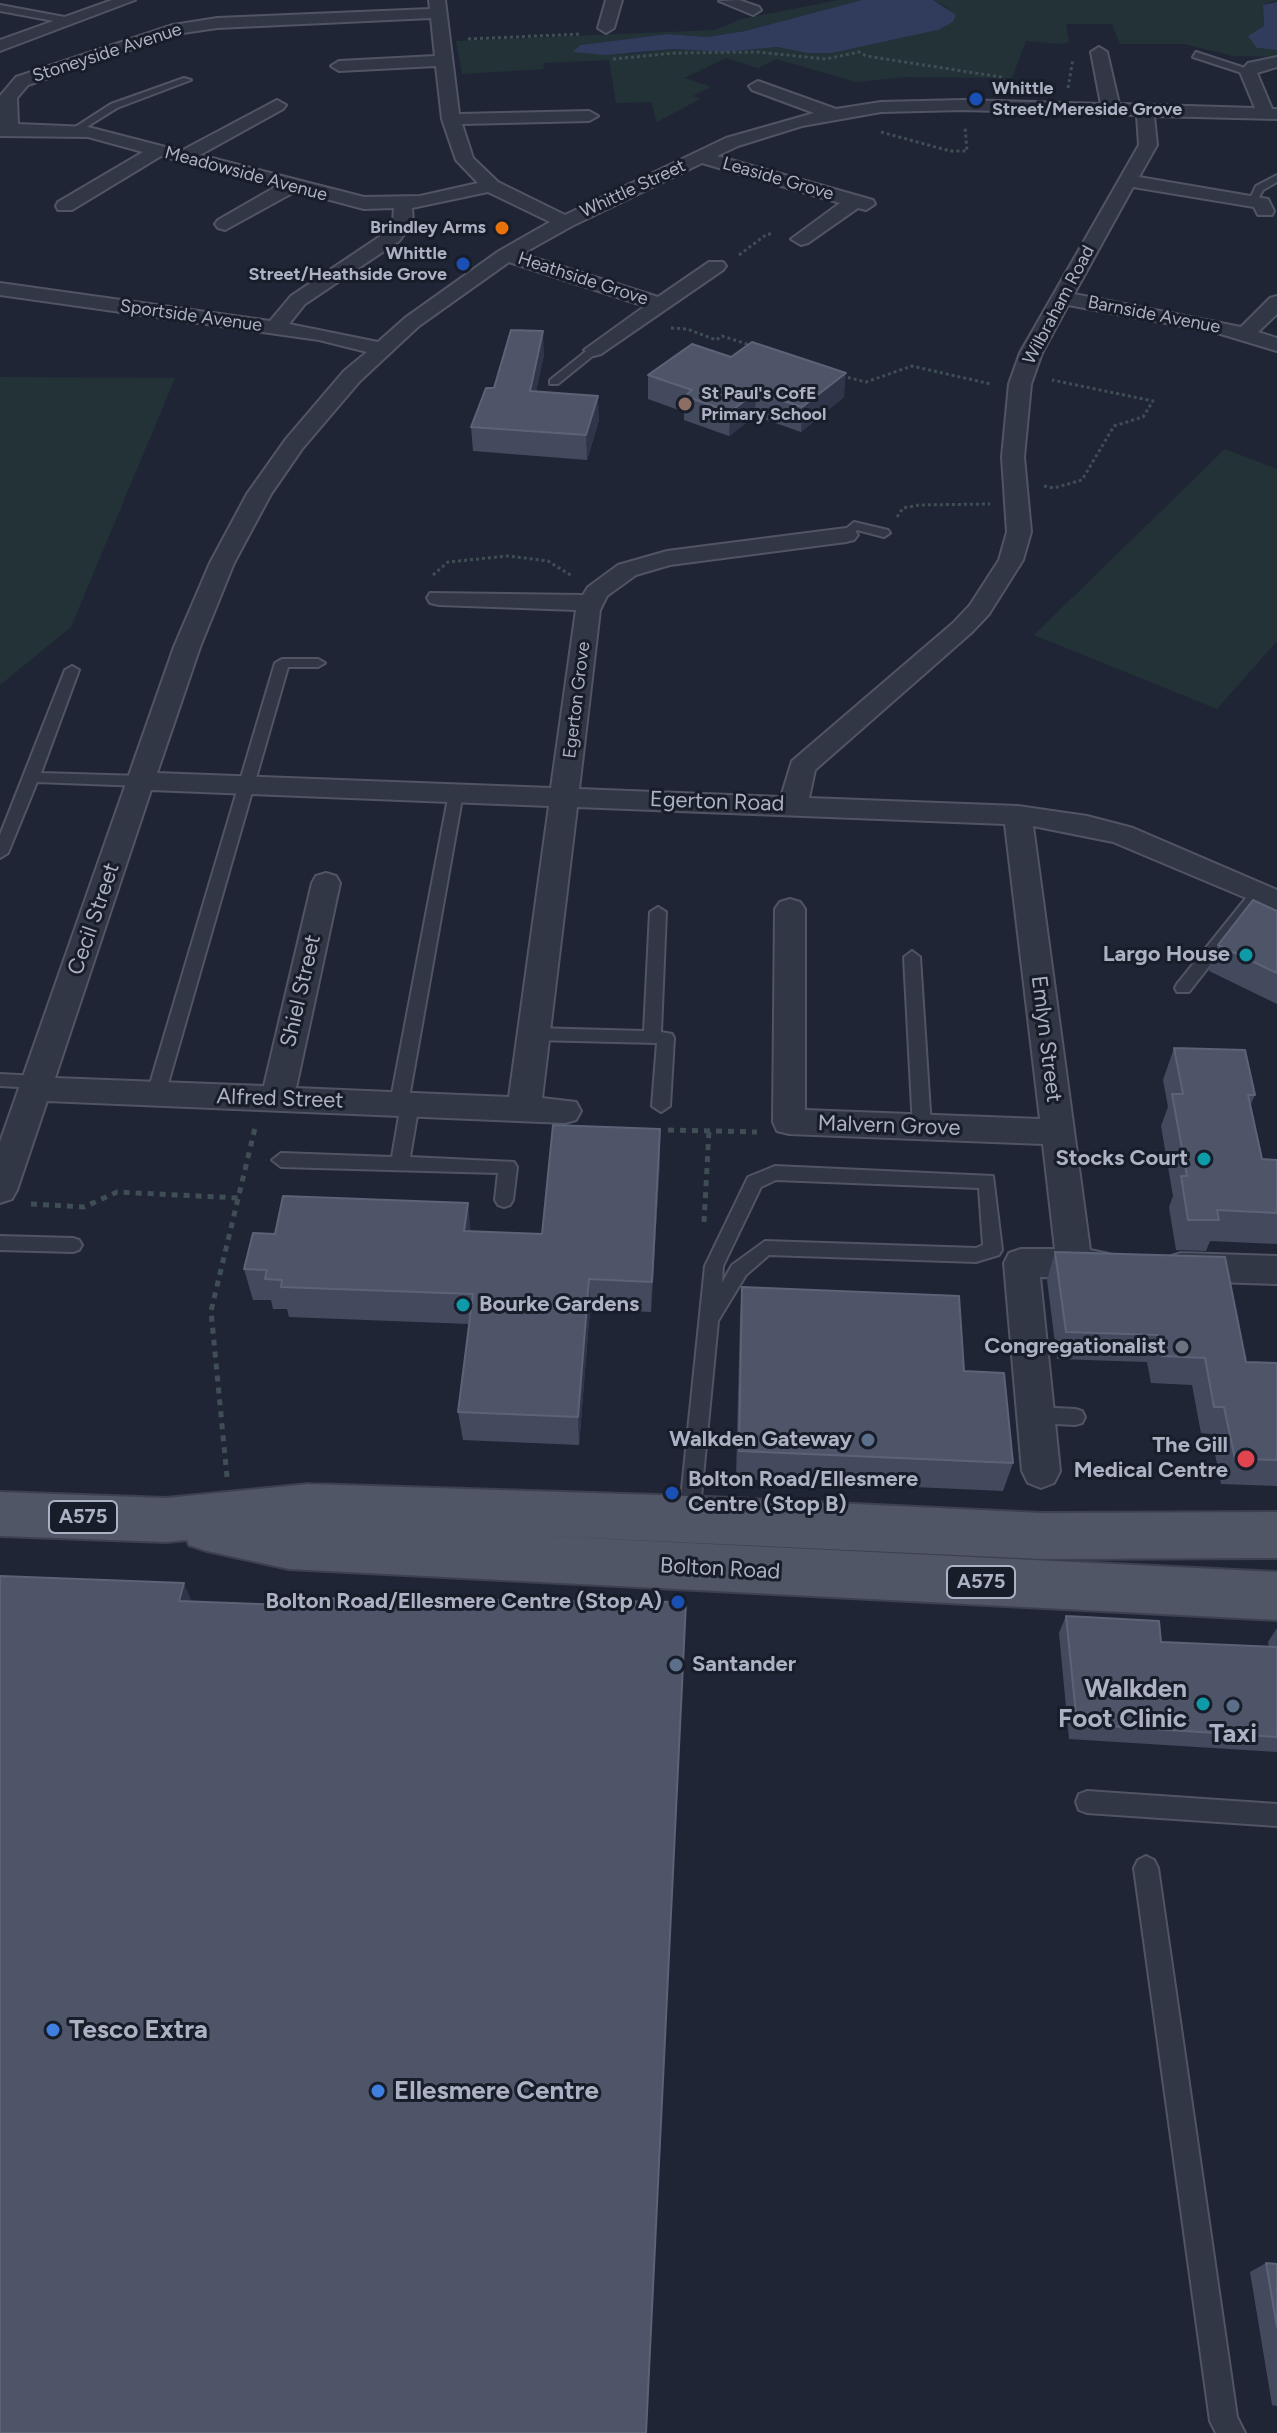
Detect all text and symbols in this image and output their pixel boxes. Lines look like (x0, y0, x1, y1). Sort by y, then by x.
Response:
street label: Stoneyside Avenue (30, 19, 184, 87)
place label: Whittle Street/Mereside Grove (992, 78, 1182, 120)
marker: Whittle Street/Mereside Grove (967, 90, 985, 108)
street label: Meadowside Avenue (162, 142, 330, 206)
street label: Leaside Grove (720, 153, 836, 205)
street label: Whittle Street (577, 155, 689, 223)
place label: Brindley Arms (370, 217, 486, 239)
marker: Brindley Arms (493, 219, 511, 237)
street label: Wilbraham Road (1019, 242, 1099, 368)
place label: Whittle Street/Heathside Grove (248, 243, 447, 286)
street label: Heathside Grove (515, 248, 651, 310)
marker: Whittle Street/Heathside Grove (454, 255, 472, 273)
street label: Barnside Avenue (1086, 292, 1222, 338)
street label: Sportside Avenue (119, 295, 263, 337)
place label: St Paul's CofE Primary School (701, 383, 826, 426)
marker: St Paul's CofE Primary School (676, 395, 694, 413)
street label: Egerton Grove (559, 640, 595, 760)
street label: Egerton Road (649, 786, 785, 818)
street label: Cecil Street (63, 860, 125, 978)
street label: Shiel Street (275, 932, 327, 1050)
place label: Largo House (1103, 942, 1230, 968)
marker: Largo House (1237, 946, 1255, 964)
street label: Emlyn Street (1025, 974, 1067, 1104)
street label: Alfred Street (216, 1084, 344, 1114)
street label: Malvern Grove (817, 1110, 961, 1142)
place label: Stocks Court (1055, 1146, 1188, 1172)
marker: Stocks Court (1195, 1150, 1213, 1168)
place label: Bourke Gardens (479, 1292, 639, 1318)
marker: Bourke Gardens (454, 1296, 472, 1314)
place label: Congregationalist (984, 1334, 1166, 1360)
marker: Congregationalist (1173, 1338, 1191, 1356)
place label: Walkden Gateway (669, 1427, 852, 1453)
marker: Walkden Gateway (859, 1431, 877, 1449)
place label: The Gill Medical Centre (1074, 1433, 1228, 1484)
marker: The Gill Medical Centre (1235, 1448, 1257, 1470)
place label: Bolton Road/Ellesmere Centre (Stop B) (688, 1467, 918, 1518)
marker: Bolton Road/Ellesmere Centre (Stop B) (663, 1484, 681, 1502)
road number: A575 (49, 1501, 117, 1533)
street label: Bolton Road (659, 1553, 781, 1585)
road number: A575 (947, 1566, 1015, 1598)
place label: Bolton Road/Ellesmere Centre (Stop A) (266, 1589, 662, 1615)
marker: Bolton Road/Ellesmere Centre (Stop A) (669, 1593, 687, 1611)
place label: Santander (692, 1652, 796, 1678)
marker: Santander (667, 1656, 685, 1674)
place label: Walkden Foot Clinic (1058, 1673, 1187, 1734)
marker: Walkden Foot Clinic (1194, 1695, 1212, 1713)
marker: Taxi (1224, 1697, 1242, 1715)
place label: Taxi (1209, 1718, 1257, 1750)
place label: Tesco Extra (69, 2014, 208, 2046)
marker: Tesco Extra (44, 2021, 62, 2039)
place label: Ellesmere Centre (394, 2075, 599, 2107)
marker: Ellesmere Centre (369, 2082, 387, 2100)

